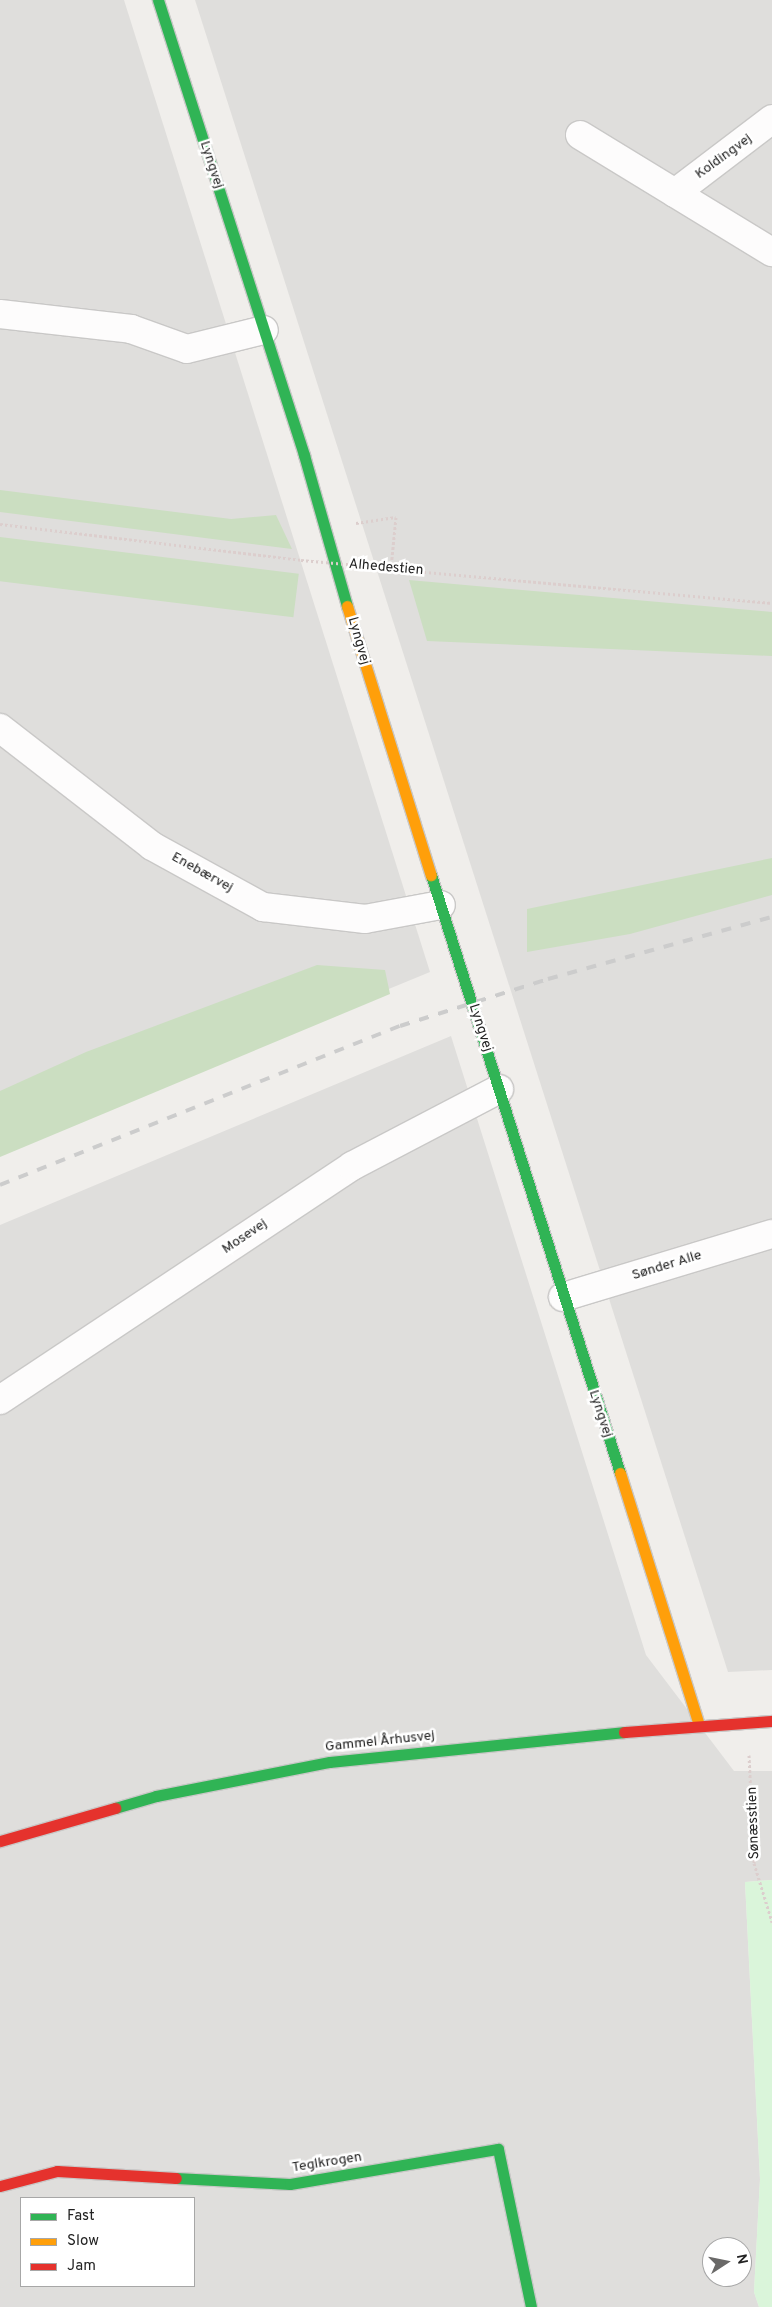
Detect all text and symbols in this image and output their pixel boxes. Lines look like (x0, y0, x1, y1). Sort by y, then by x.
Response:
street label: Koldingvej (692, 131, 756, 183)
street label: Lyngvej (195, 139, 227, 191)
street label: Alhedestien (348, 556, 424, 580)
street label: Lyngvej (343, 615, 373, 667)
street label: Enebærvej (168, 849, 236, 897)
street label: Lyngvej (464, 1002, 496, 1054)
street label: Mosevej (219, 1216, 271, 1258)
street label: Sønder Alle (630, 1247, 704, 1285)
street label: Lyngvej (584, 1388, 616, 1440)
street label: Gammel Århusvej (324, 1728, 436, 1756)
street label: Sønæsstien (744, 1786, 764, 1860)
street label: Teglkrogen (291, 2149, 363, 2177)
legend (20, 2197, 195, 2287)
text: Fast (67, 2207, 95, 2226)
text: Slow (67, 2232, 99, 2251)
north arrow (702, 2237, 752, 2287)
text: N (732, 2253, 751, 2266)
text: Jam (67, 2257, 96, 2276)

